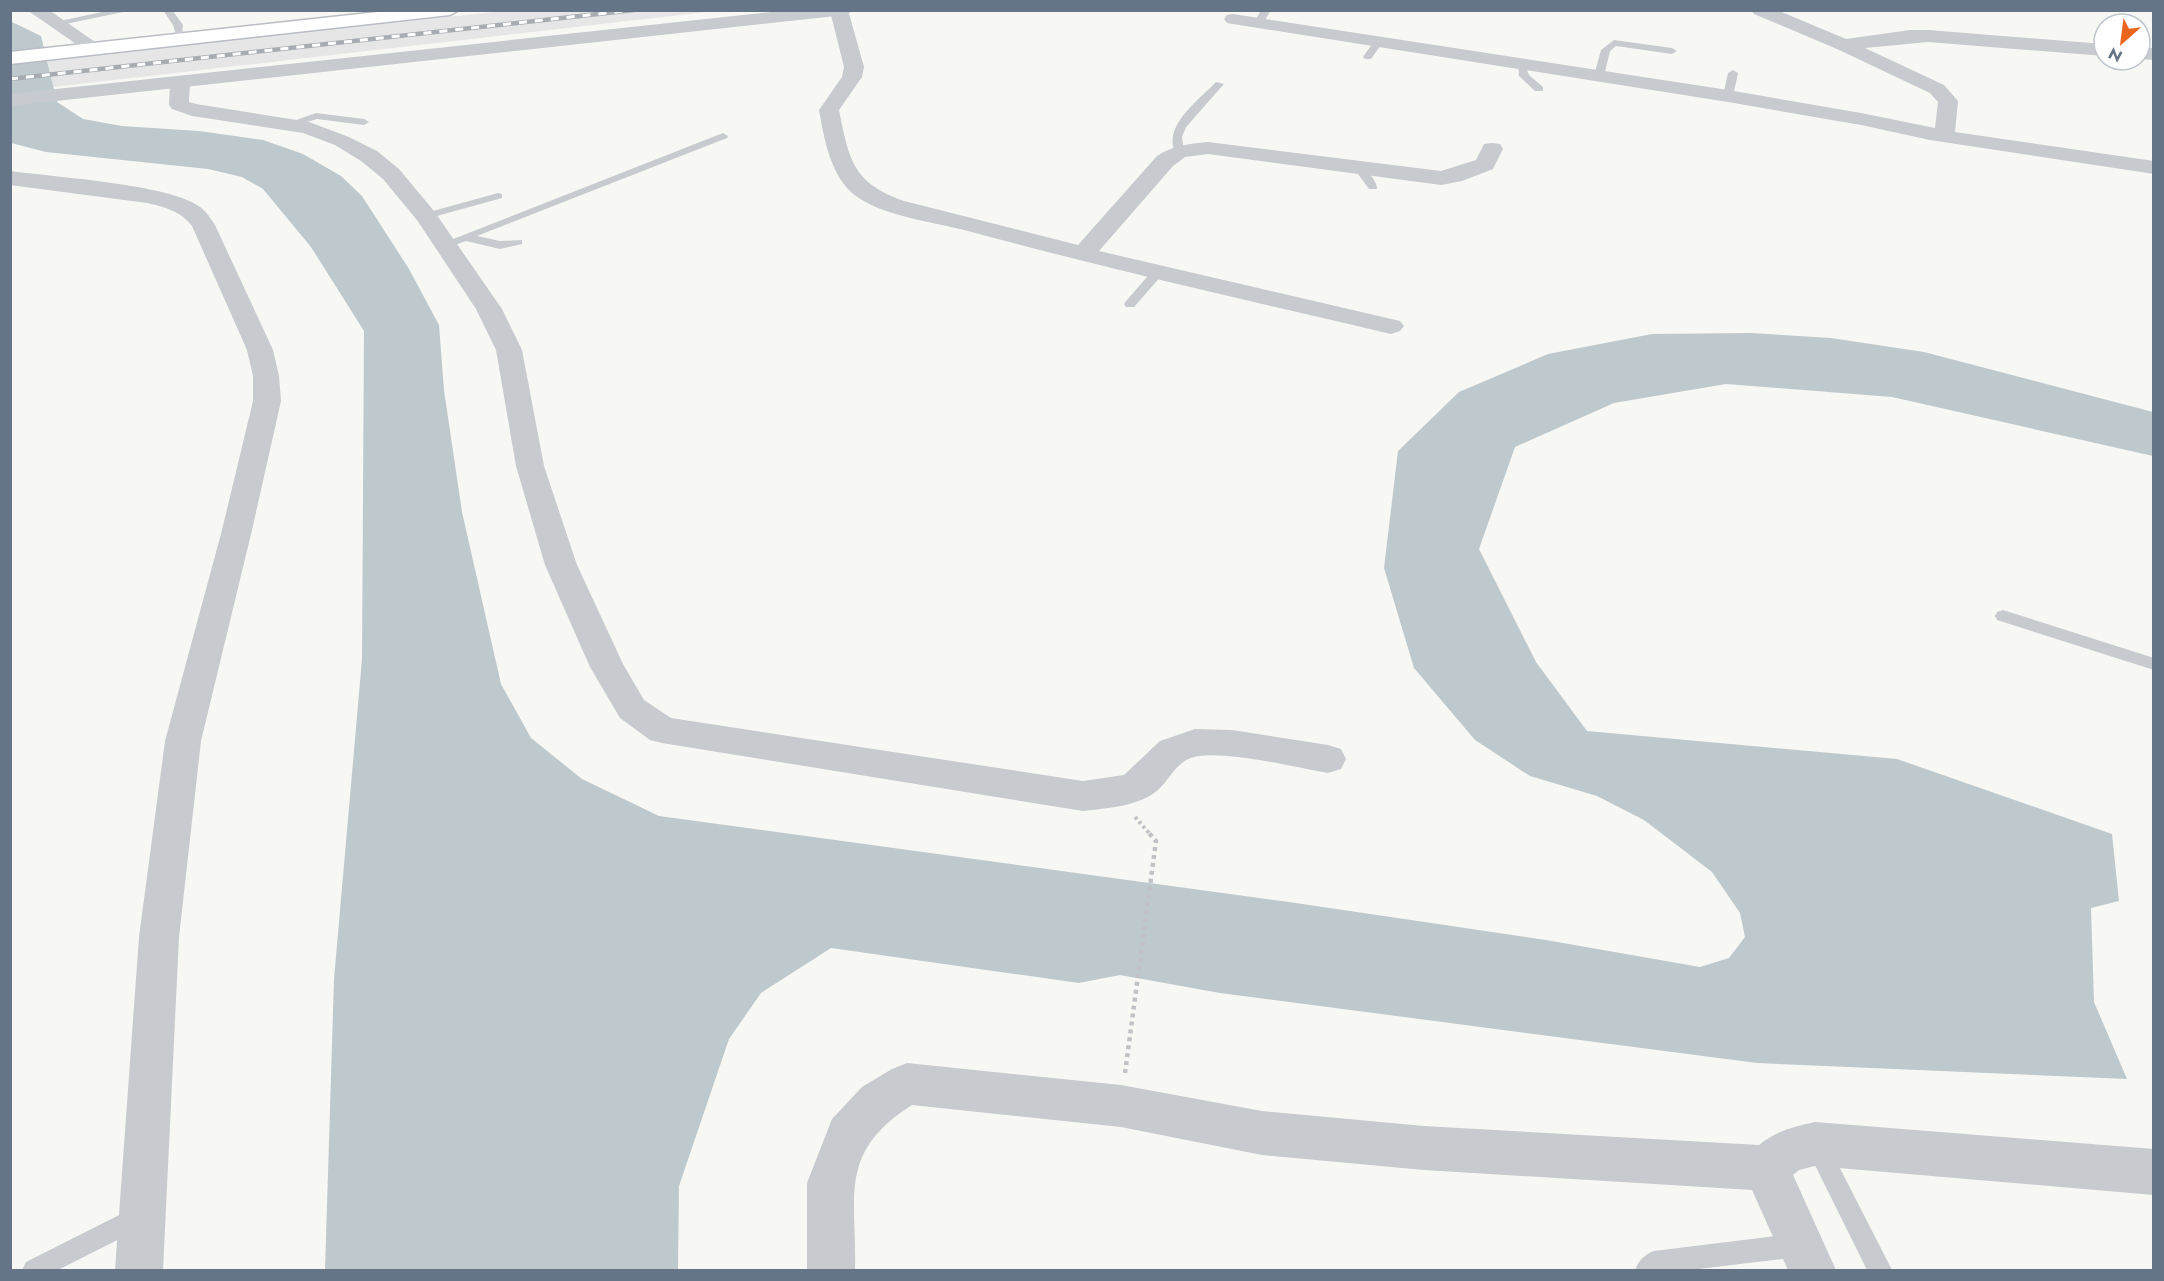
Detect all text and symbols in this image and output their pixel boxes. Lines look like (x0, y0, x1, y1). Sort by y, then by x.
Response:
north arrow (2092, 12, 2152, 72)
text: N (2104, 42, 2126, 68)

